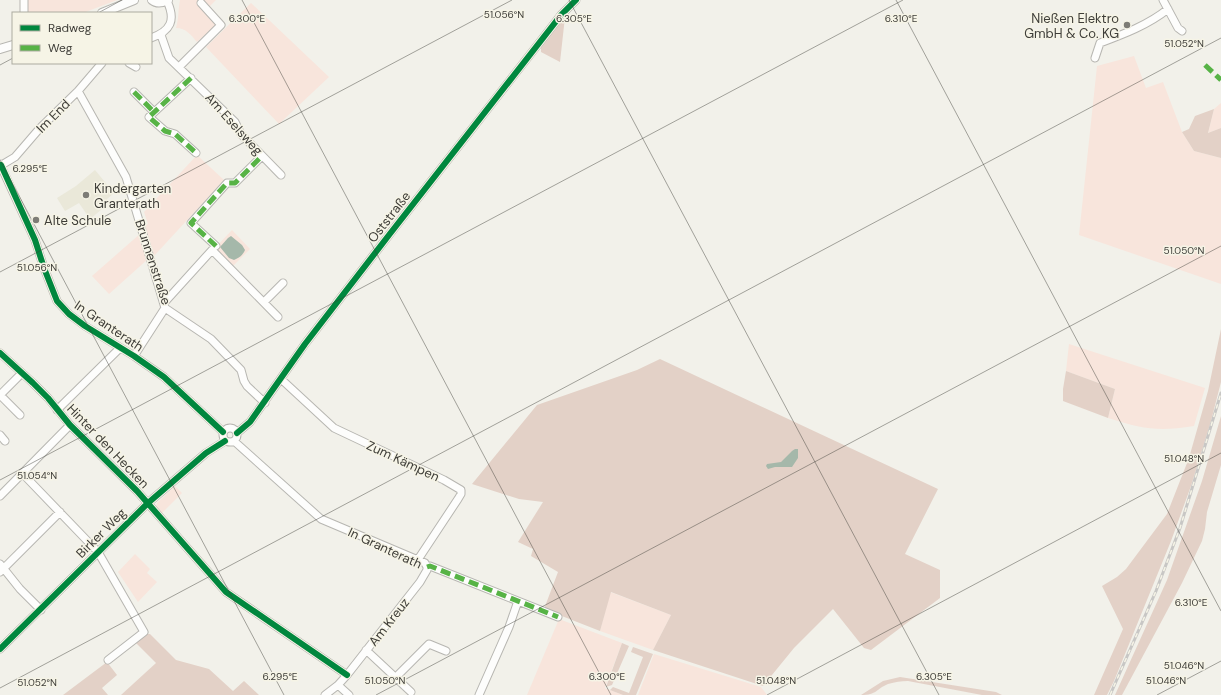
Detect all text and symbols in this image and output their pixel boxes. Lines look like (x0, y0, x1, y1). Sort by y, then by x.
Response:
text: 51.056°N (484, 8, 524, 21)
place label: Nießen Elektro GmbH & Co. KG (1024, 10, 1119, 42)
legend (12, 12, 152, 64)
text: 6.300°E (229, 12, 266, 25)
text: 6.305°E (556, 12, 592, 25)
text: 6.310°E (885, 12, 918, 25)
text: Radweg (48, 20, 92, 36)
marker: Nießen Elektro GmbH & Co. KG (1122, 20, 1132, 30)
text: 51.052°N (1164, 37, 1204, 50)
text: Weg (48, 40, 73, 56)
street label: Am Eselsweg (201, 89, 267, 159)
street label: Im End (32, 95, 74, 137)
text: 6.295°E (13, 162, 48, 175)
place label: Kindergarten Granterath (94, 180, 171, 212)
street label: Oststraße (364, 188, 414, 246)
marker: Kindergarten Granterath (81, 190, 91, 200)
place label: Alte Schule (44, 212, 111, 229)
marker: Alte Schule (31, 215, 41, 225)
street label: Brunnenstraße (131, 217, 175, 307)
text: 51.050°N (1164, 244, 1205, 257)
text: 51.056°N (17, 261, 57, 274)
street label: In Granterath (71, 297, 147, 355)
street label: Hinter den Hecken (63, 400, 153, 492)
street label: Zum Kämpen (364, 437, 442, 485)
text: 51.048°N (1164, 452, 1204, 465)
text: 51.054°N (17, 469, 57, 482)
street label: Birker Weg (72, 504, 130, 562)
street label: In Granterath (345, 523, 425, 573)
street label: Am Kreuz (365, 594, 413, 650)
text: 6.310°E (1175, 596, 1208, 609)
text: 51.046°N (1164, 659, 1204, 672)
text: 6.295°E (263, 670, 298, 683)
text: 6.300°E (589, 670, 626, 683)
text: 6.305°E (916, 670, 952, 683)
text: 51.050°N (365, 674, 406, 687)
text: 51.048°N (756, 674, 796, 687)
text: 51.046°N (1146, 674, 1186, 687)
text: 51.052°N (17, 676, 57, 689)

